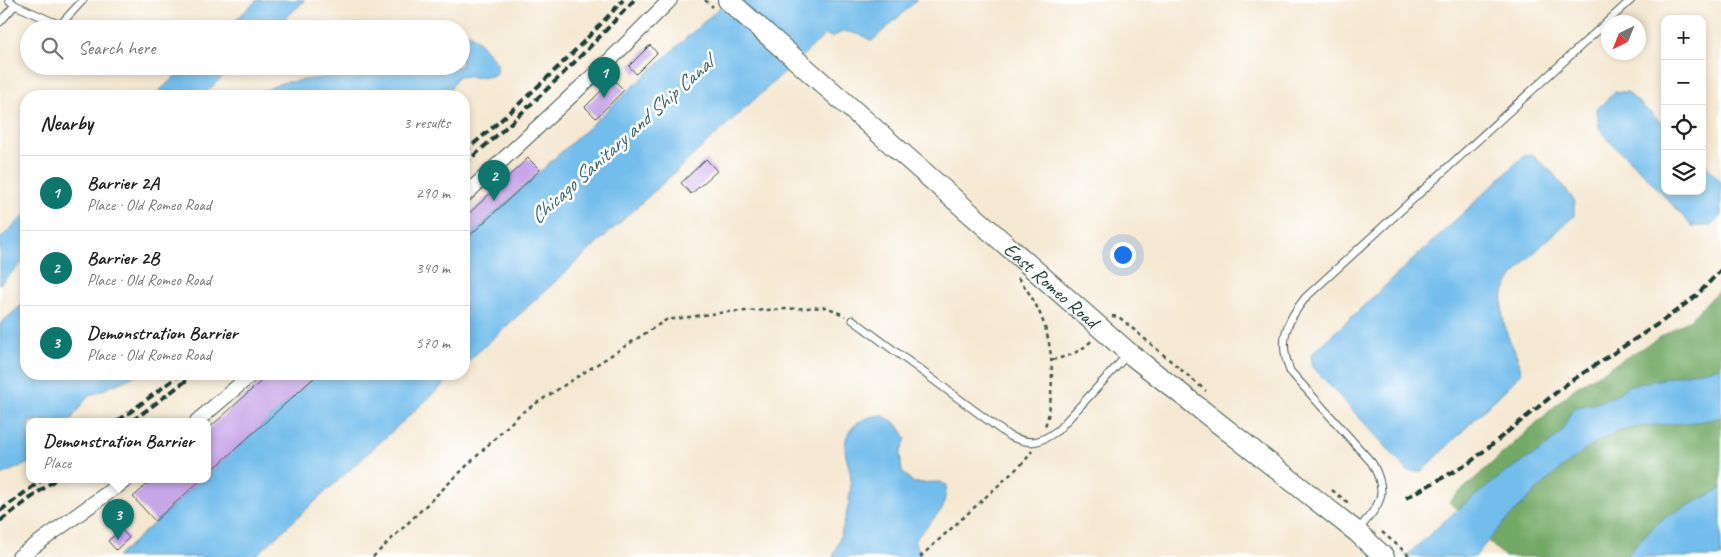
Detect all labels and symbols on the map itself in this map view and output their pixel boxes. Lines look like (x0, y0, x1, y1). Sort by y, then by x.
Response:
north arrow (1601, 15, 1646, 60)
water label: Chicago Sanitary and Ship Canal (524, 46, 723, 229)
pin: 1 (588, 57, 620, 98)
pin: 2 (478, 160, 510, 201)
street label: East Romeo Road (999, 236, 1106, 335)
your location (1110, 242, 1136, 268)
pin: 3 (102, 499, 134, 540)

